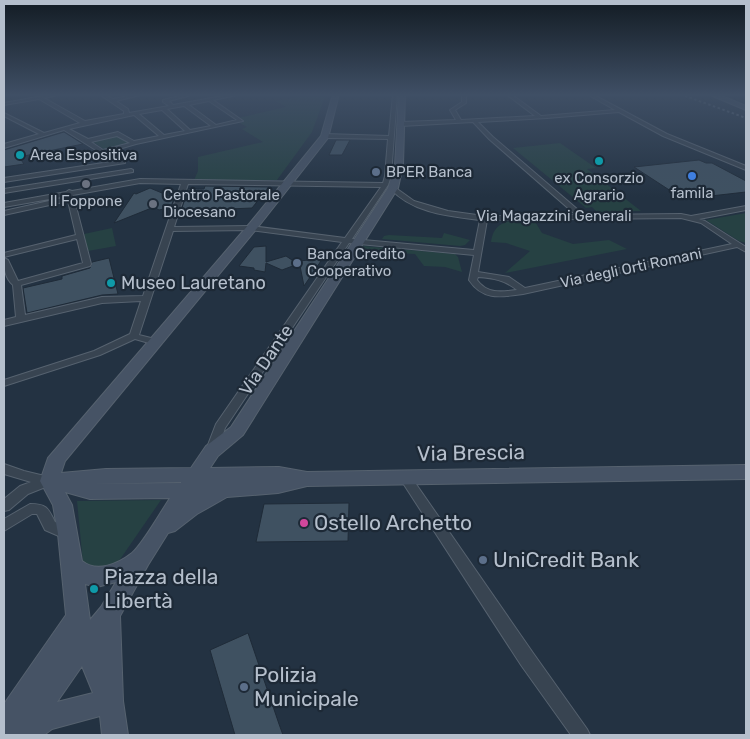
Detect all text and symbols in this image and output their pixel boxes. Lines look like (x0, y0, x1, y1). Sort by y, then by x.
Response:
place label: Area Espositiva (30, 146, 137, 164)
marker: Area Espositiva (14, 149, 26, 161)
marker: ex Consorzio Agrario (593, 155, 605, 167)
place label: BPER Banca (386, 163, 472, 181)
marker: BPER Banca (370, 166, 382, 178)
place label: ex Consorzio Agrario (554, 169, 644, 204)
marker: famila (686, 170, 698, 182)
marker: Il Foppone (80, 178, 92, 190)
place label: famila (671, 184, 713, 202)
place label: Centro Pastorale Diocesano (163, 186, 280, 221)
place label: Il Foppone (50, 192, 122, 210)
marker: Centro Pastorale Diocesano (147, 198, 159, 210)
street label: Via Magazzini Generali (476, 207, 632, 225)
street label: Via degli Orti Romani (559, 244, 703, 292)
place label: Banca Credito Cooperativo (307, 245, 406, 280)
marker: Banca Credito Cooperativo (291, 257, 303, 269)
place label: Museo Lauretano (121, 272, 266, 294)
marker: Museo Lauretano (105, 277, 117, 289)
street label: Via Dante (234, 320, 298, 400)
street label: Via Brescia (417, 439, 525, 466)
place label: Ostello Archetto (314, 510, 472, 535)
marker: Ostello Archetto (298, 517, 310, 529)
place label: UniCredit Bank (493, 547, 639, 572)
marker: UniCredit Bank (477, 554, 489, 566)
place label: Piazza della Libertà (104, 564, 218, 613)
marker: Piazza della Libertà (88, 583, 100, 595)
place label: Polizia Municipale (254, 662, 359, 711)
marker: Polizia Municipale (238, 681, 250, 693)

